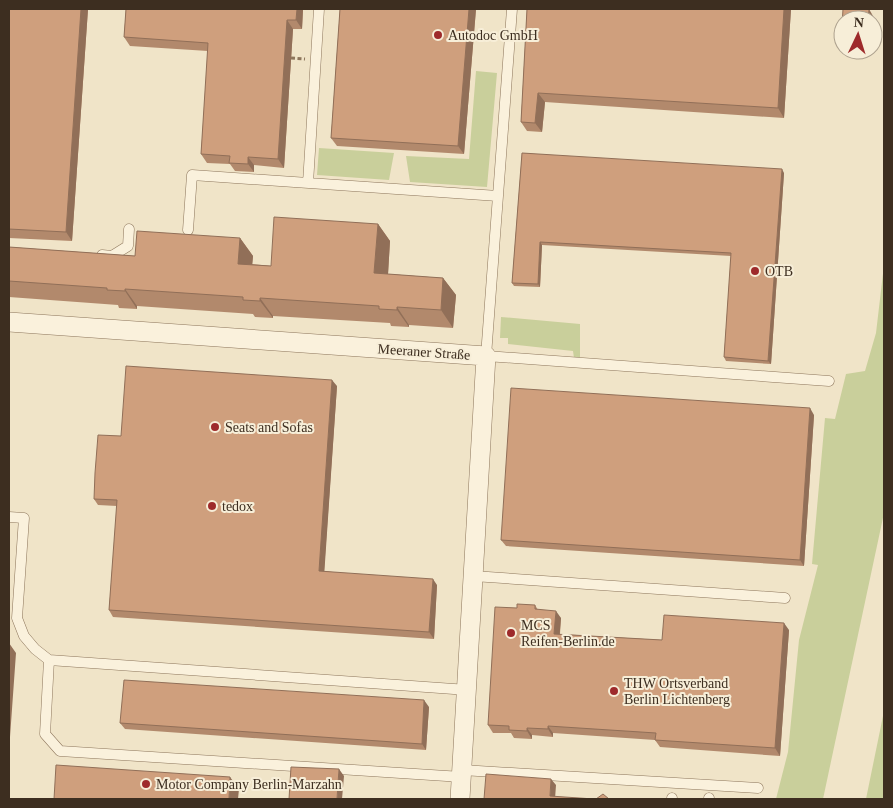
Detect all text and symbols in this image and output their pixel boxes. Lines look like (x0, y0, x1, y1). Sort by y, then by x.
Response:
north arrow (833, 10, 883, 60)
text: N (853, 15, 864, 30)
place label: Autodoc GmbH (448, 28, 538, 43)
marker: Autodoc GmbH (432, 29, 444, 41)
place label: OTB (765, 264, 793, 279)
marker: OTB (749, 265, 761, 277)
street label: Meeraner Straße (377, 341, 471, 363)
place label: Seats and Sofas (225, 420, 313, 435)
marker: Seats and Sofas (209, 421, 221, 433)
place label: tedox (222, 499, 253, 514)
marker: tedox (206, 500, 218, 512)
place label: MCS Reifen-Berlin.de (521, 618, 615, 649)
marker: MCS Reifen-Berlin.de (505, 627, 517, 639)
place label: THW Ortsverband Berlin Lichtenberg (624, 676, 730, 707)
marker: THW Ortsverband Berlin Lichtenberg (608, 685, 620, 697)
place label: Motor Company Berlin-Marzahn (156, 777, 342, 792)
marker: Motor Company Berlin-Marzahn (140, 778, 152, 790)

